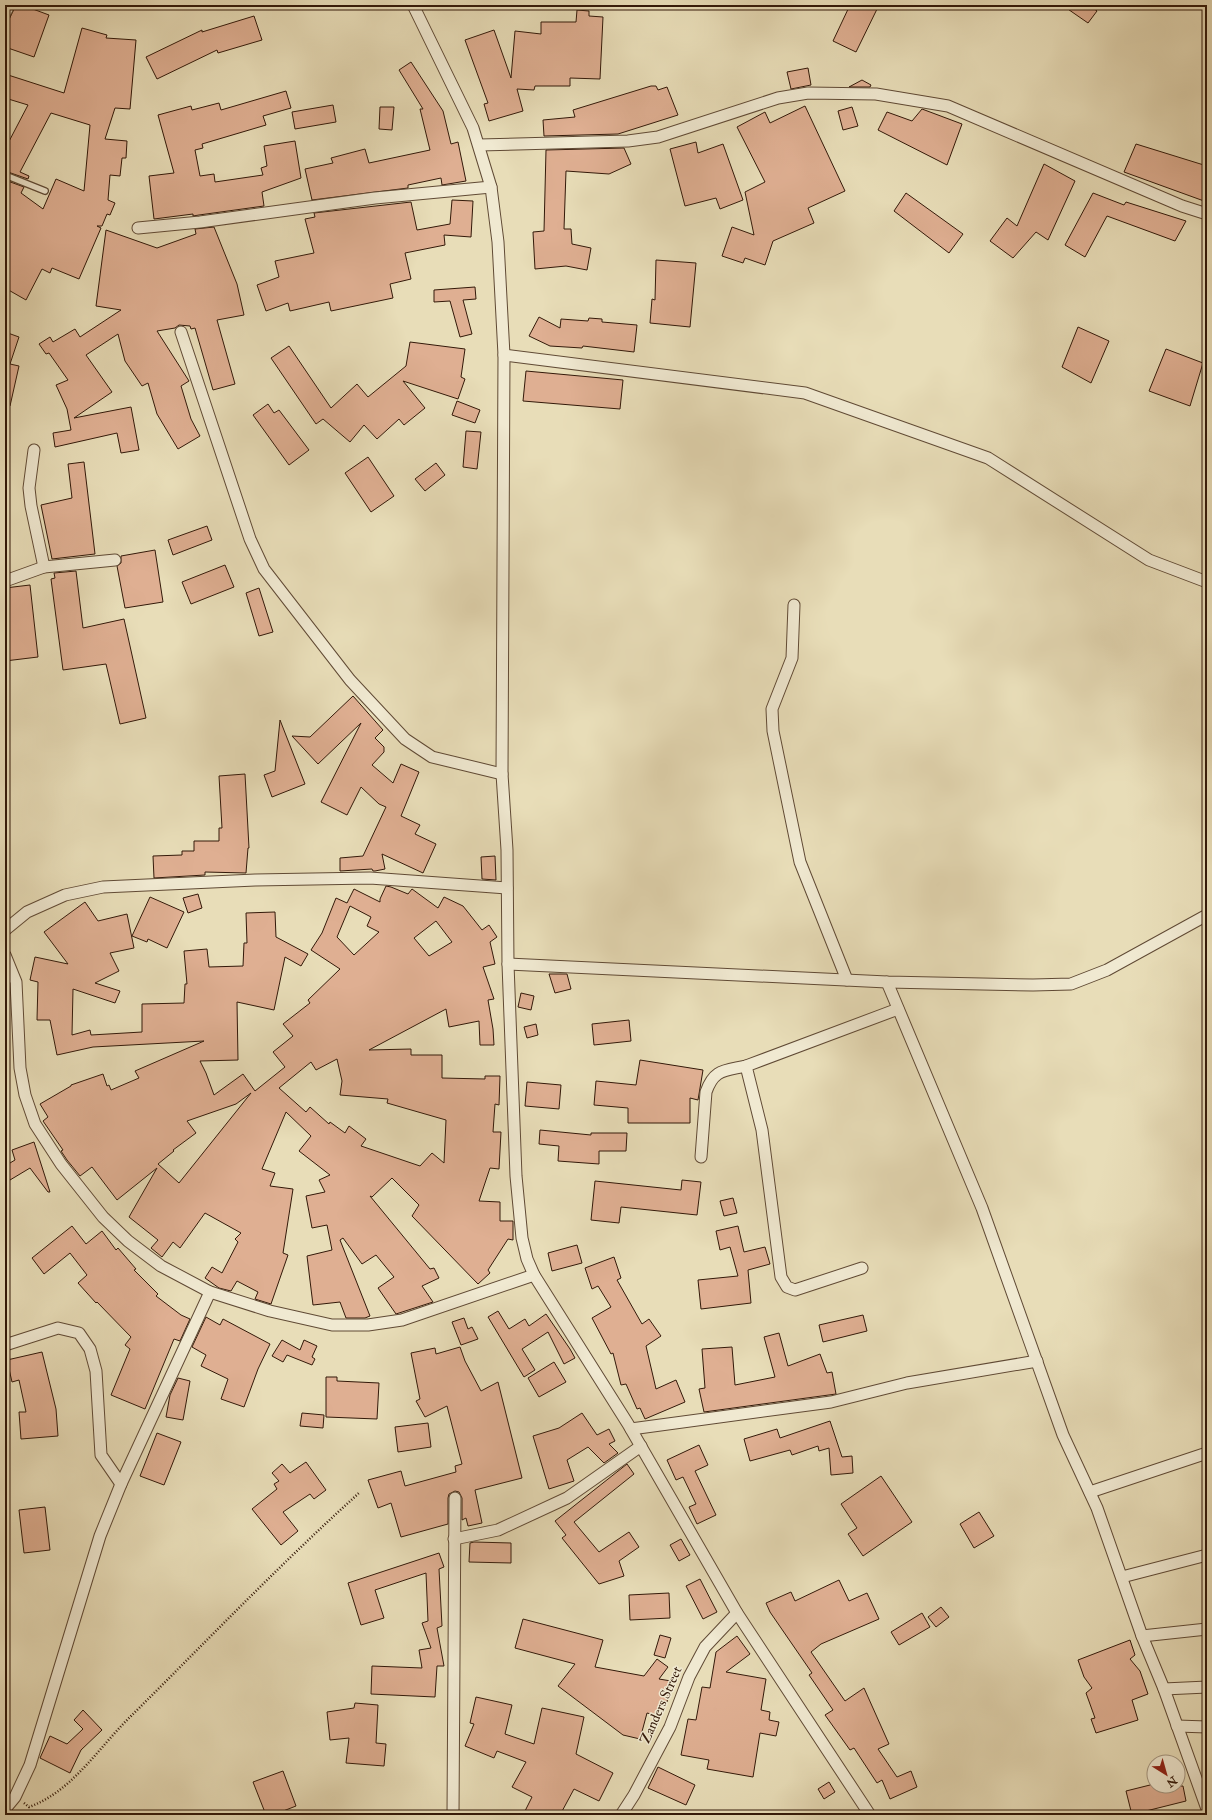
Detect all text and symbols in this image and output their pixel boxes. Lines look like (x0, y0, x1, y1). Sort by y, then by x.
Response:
street label: Zanders Street (636, 1663, 686, 1746)
north arrow (1146, 1754, 1186, 1794)
text: N (1163, 1773, 1180, 1790)

